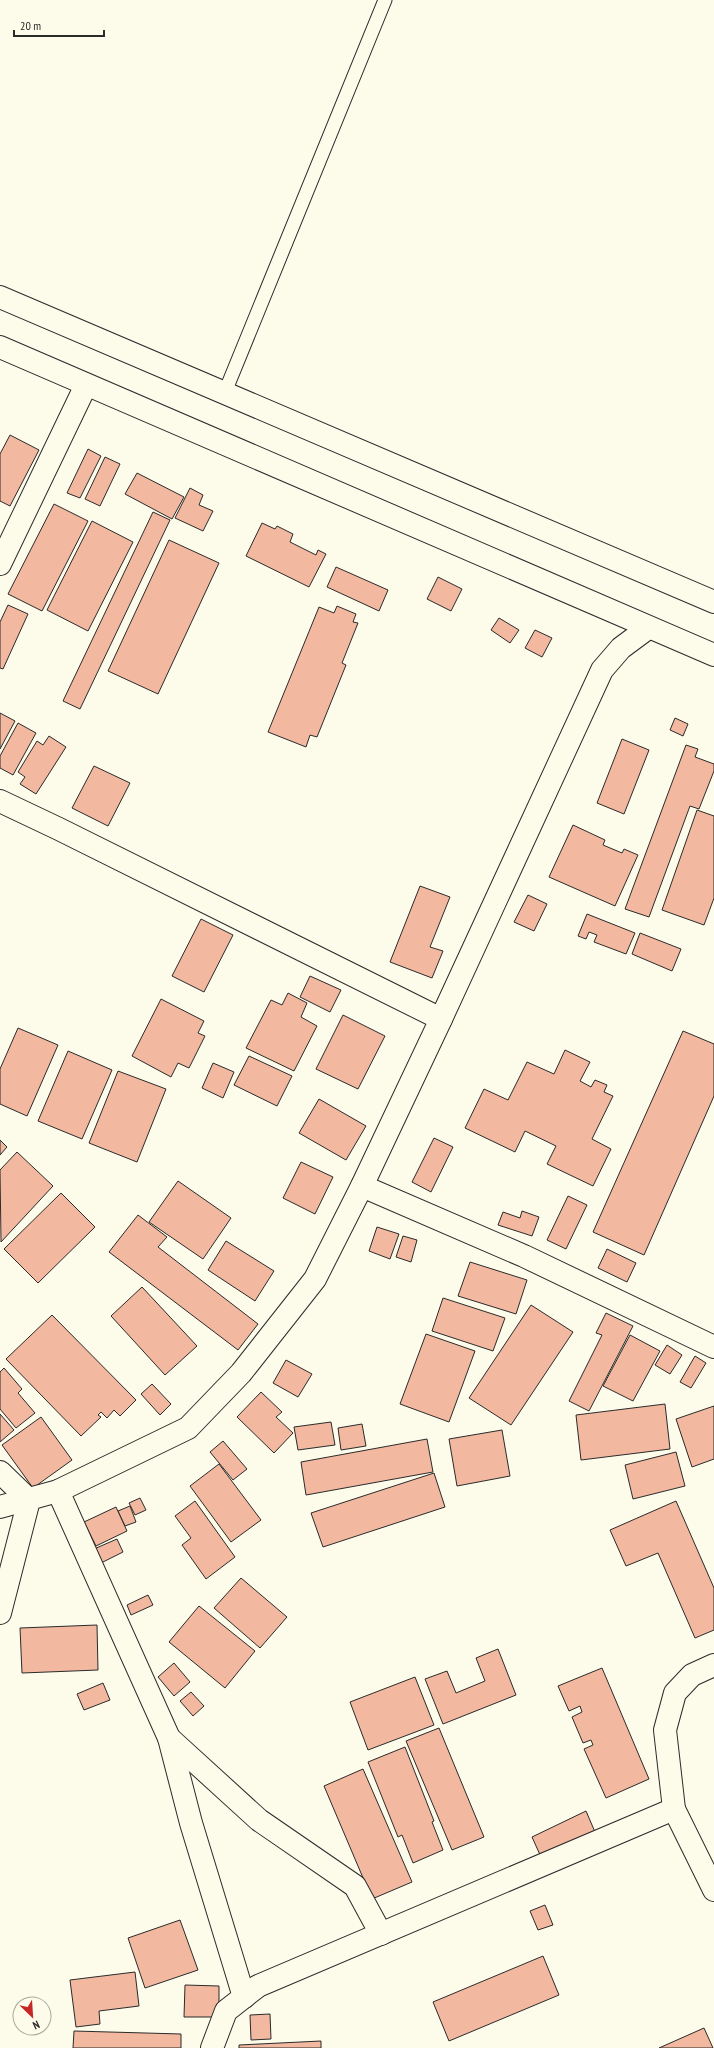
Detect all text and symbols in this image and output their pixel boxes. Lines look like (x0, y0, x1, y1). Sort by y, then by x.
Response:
scale bar (14, 12, 104, 38)
text: 20 m (20, 18, 41, 33)
north arrow (12, 1996, 52, 2036)
text: N (31, 2017, 42, 2033)

